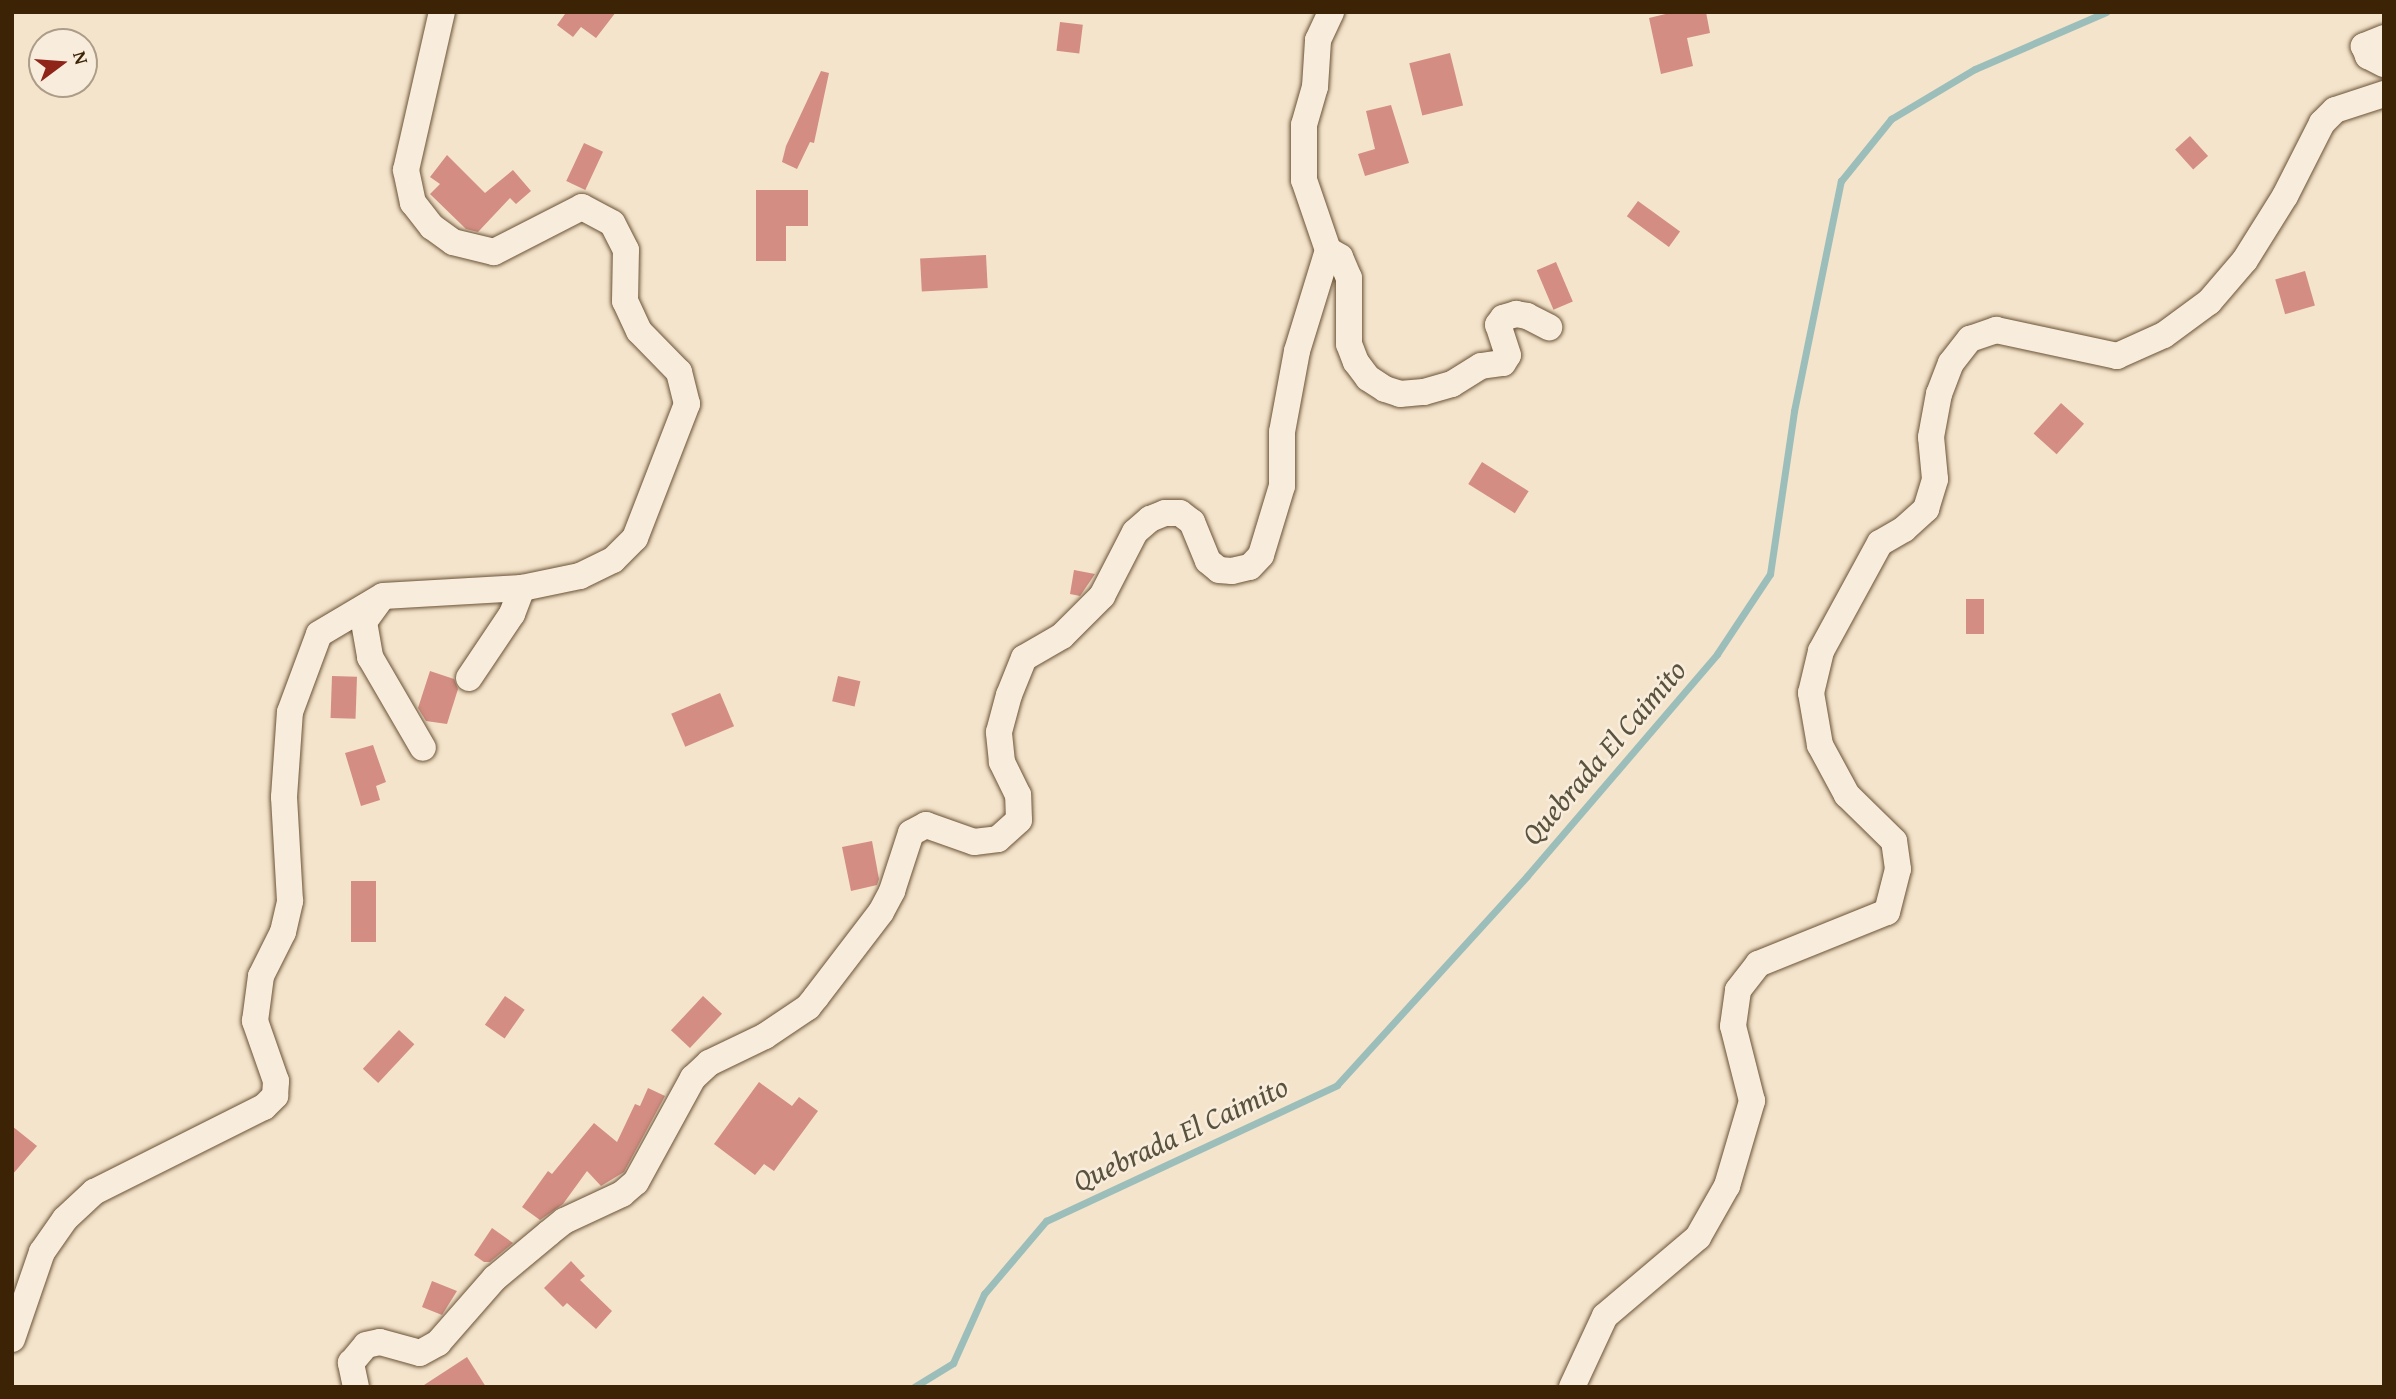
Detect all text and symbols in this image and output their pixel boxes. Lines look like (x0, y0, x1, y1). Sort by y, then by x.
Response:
north arrow (28, 28, 98, 98)
text: N (66, 48, 96, 68)
water label: Quebrada El Caimito (1513, 652, 1693, 852)
water label: Quebrada El Caimito (1067, 1067, 1293, 1199)

